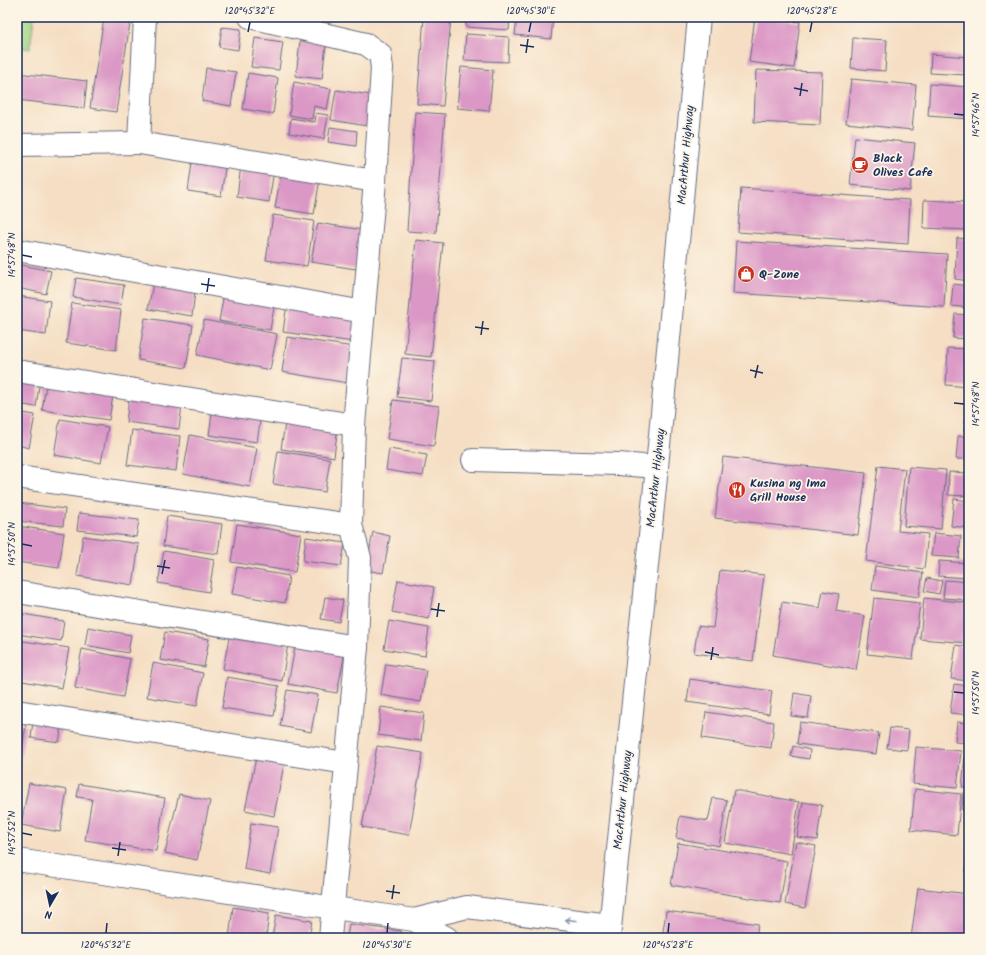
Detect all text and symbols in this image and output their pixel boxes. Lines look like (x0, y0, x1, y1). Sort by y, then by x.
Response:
text: 120°45'32"E (225, 3, 276, 19)
text: 120°45'30"E (506, 3, 557, 19)
text: 120°45'28"E (787, 3, 838, 19)
text: 14°57'46"N (968, 92, 984, 137)
street label: MacArthur Highway (672, 104, 700, 205)
place label: Black Olives Cafe (873, 149, 933, 182)
cafe icon: Black Olives Cafe (850, 155, 870, 175)
text: 14°57'48"N (4, 232, 20, 278)
shop icon: Q-Zone (736, 264, 756, 284)
place label: Q-Zone (759, 265, 799, 284)
text: 14°57'48"N (968, 381, 984, 427)
street label: MacArthur Highway (641, 427, 671, 529)
place label: Kusina ng Ima Grill House (750, 474, 826, 507)
restaurant icon: Kusina ng Ima Grill House (727, 480, 747, 500)
text: 14°57'50"N (4, 522, 20, 566)
text: 14°57'50"N (968, 671, 984, 715)
street label: MacArthur Highway (608, 749, 638, 851)
text: 14°57'52"N (4, 810, 20, 855)
north arrow (30, 885, 70, 925)
text: N (44, 904, 53, 923)
one-way arrow (565, 916, 578, 924)
text: 120°45'32"E (81, 937, 132, 953)
text: 120°45'30"E (362, 937, 413, 953)
text: 120°45'28"E (643, 937, 694, 953)

